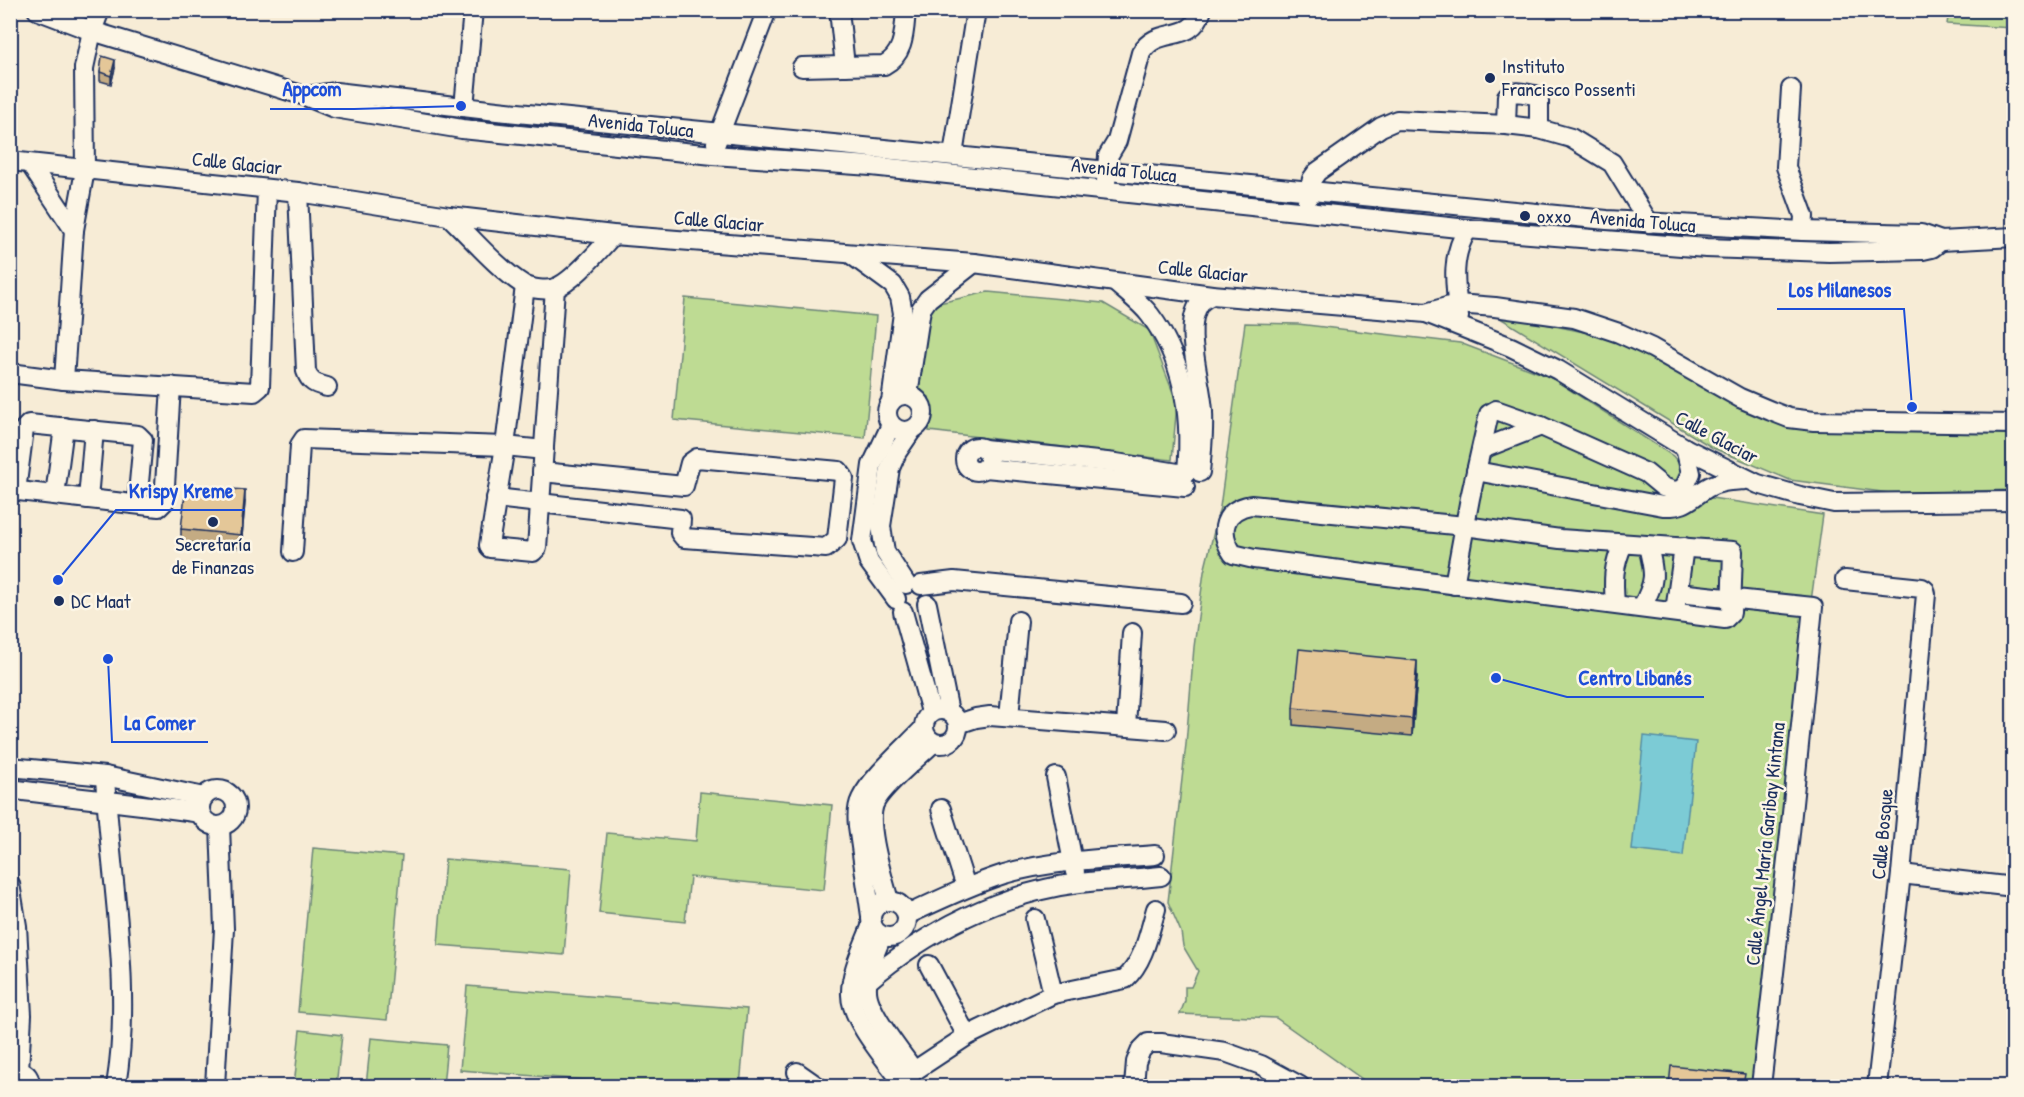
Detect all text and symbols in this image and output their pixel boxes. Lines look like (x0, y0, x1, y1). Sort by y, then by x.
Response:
place label: Instituto Francisco Possenti (1501, 52, 1636, 102)
callout: Appcom (270, 70, 354, 109)
marker: Instituto Francisco Possenti (1483, 71, 1497, 85)
text: Appcom (282, 74, 342, 104)
street label: Avenida Toluca (587, 106, 695, 143)
street label: Calle Glaciar (191, 144, 284, 181)
street label: Avenida Toluca (1070, 151, 1178, 188)
place label: oxxo (1537, 202, 1571, 229)
street label: Avenida Toluca (1589, 202, 1697, 239)
street label: Calle Glaciar (673, 203, 766, 238)
marker: oxxo (1518, 209, 1532, 223)
street label: Calle Glaciar (1157, 252, 1250, 289)
callout: Los Milanesos (1777, 270, 1904, 309)
text: Los Milanesos (1789, 275, 1891, 304)
street label: Calle Glaciar (1671, 403, 1764, 470)
callout: Krispy Kreme (116, 471, 245, 510)
text: Krispy Kreme (129, 476, 234, 506)
marker: Secretaría de Finanzas (206, 515, 220, 529)
place label: Secretaría de Finanzas (172, 530, 254, 580)
place label: DC Maat (71, 587, 132, 614)
marker: DC Maat (52, 594, 66, 608)
callout: Centro Libanés (1567, 658, 1704, 697)
text: Centro Libanés (1578, 663, 1692, 692)
callout: La Comer (112, 703, 208, 742)
text: La Comer (124, 708, 197, 737)
street label: Calle Ángel María Garibay Kintana (1738, 721, 1791, 967)
street label: Calle Bosque (1864, 787, 1899, 881)

